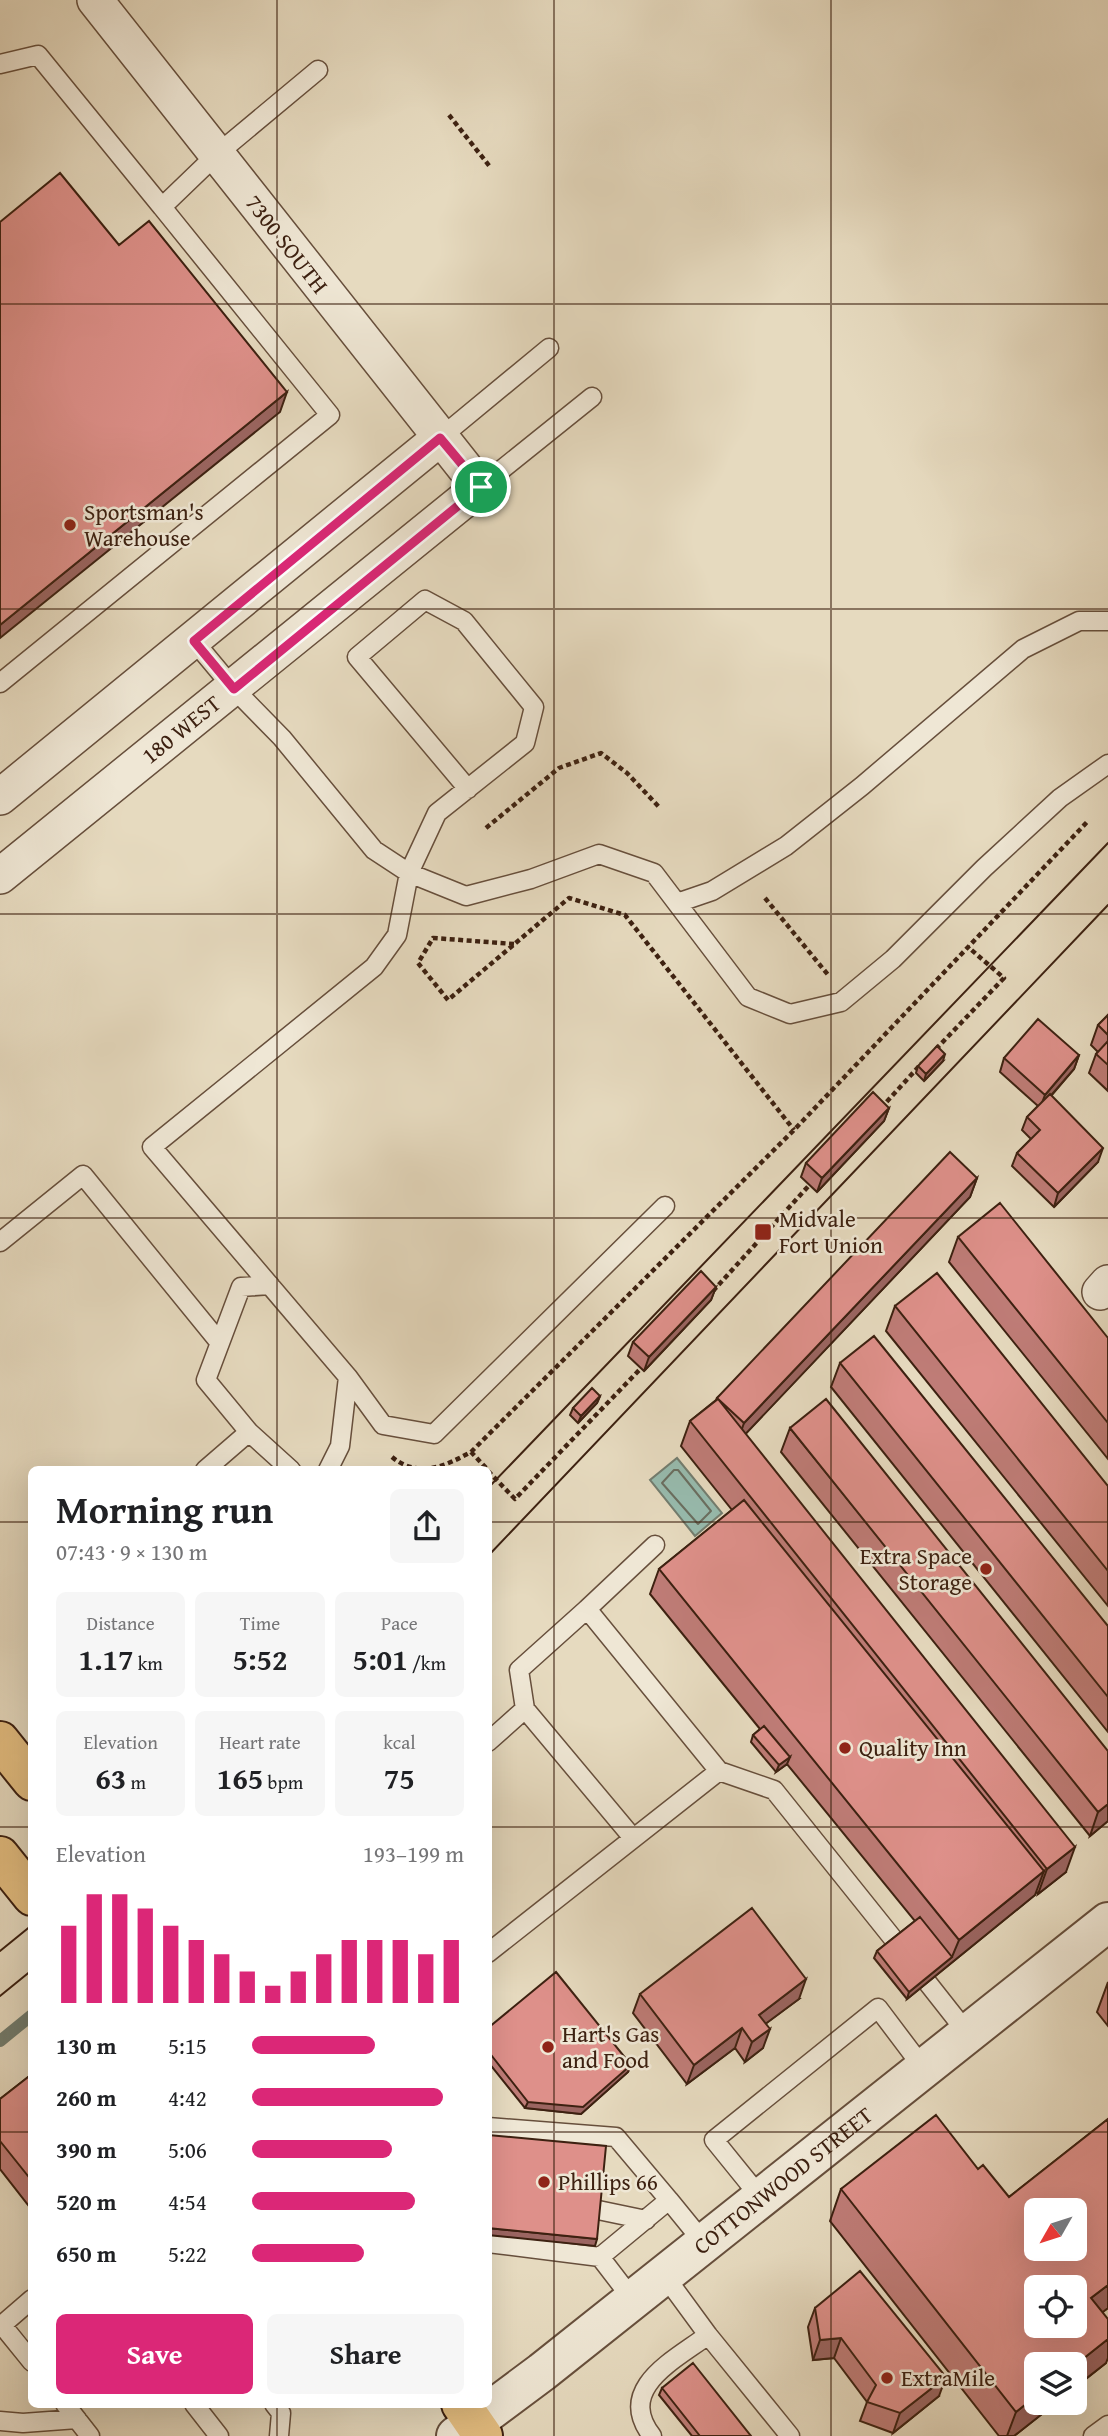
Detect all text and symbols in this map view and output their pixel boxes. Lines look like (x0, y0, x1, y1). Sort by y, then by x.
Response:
street label: 7300 SOUTH (238, 187, 337, 300)
pin (451, 457, 511, 517)
icon: arrive (462, 468, 500, 506)
place label: Sportsman's Warehouse (84, 495, 204, 554)
marker: Sportsman's Warehouse (62, 517, 78, 533)
street label: 180 WEST (134, 687, 228, 771)
place label: Midvale Fort Union (779, 1202, 883, 1261)
marker: Midvale Fort Union (753, 1222, 773, 1242)
text: Morning run (56, 1481, 273, 1537)
button: share (390, 1489, 464, 1563)
text: 07:43 · 9 × 130 m (56, 1535, 208, 1568)
place label: Extra Space Storage (860, 1539, 972, 1598)
marker: Extra Space Storage (978, 1561, 994, 1577)
text: Distance (87, 1609, 155, 1637)
text: Time (240, 1609, 280, 1637)
text: Pace (381, 1609, 418, 1637)
text: 1.17 (78, 1637, 134, 1681)
text: 5:52 (232, 1637, 288, 1681)
text: 5:01 (353, 1637, 408, 1681)
text: km (134, 1649, 163, 1677)
text: /km (408, 1649, 446, 1677)
text: Elevation (83, 1728, 158, 1756)
text: Heart rate (219, 1728, 301, 1756)
text: kcal (383, 1728, 416, 1756)
place label: Quality Inn (859, 1731, 967, 1764)
marker: Quality Inn (837, 1740, 853, 1756)
text: 63 (95, 1756, 126, 1800)
text: 165 (217, 1756, 263, 1800)
text: 75 (384, 1756, 415, 1800)
text: m (126, 1768, 146, 1796)
text: bpm (263, 1768, 303, 1796)
text: Elevation (56, 1837, 146, 1870)
text: 193–199 m (363, 1837, 464, 1870)
place label: Hart's Gas and Food (562, 2017, 659, 2076)
text: 130 m (56, 2029, 117, 2062)
text: 5:15 (168, 2029, 207, 2062)
marker: Hart's Gas and Food (540, 2039, 556, 2055)
text: 260 m (56, 2081, 117, 2114)
text: 4:42 (168, 2081, 207, 2114)
street label: COTTONWOOD STREET (686, 2098, 879, 2262)
text: 390 m (56, 2133, 117, 2166)
text: 5:06 (168, 2133, 207, 2166)
place label: Phillips 66 (558, 2165, 658, 2198)
marker: Phillips 66 (536, 2174, 552, 2190)
text: 520 m (56, 2185, 117, 2218)
text: 4:54 (168, 2185, 207, 2218)
north arrow (1024, 2198, 1087, 2261)
map controls (1024, 2198, 1087, 2415)
text: 650 m (56, 2237, 117, 2270)
text: 5:22 (168, 2237, 207, 2270)
button: locate (1024, 2275, 1087, 2338)
button: Save (56, 2314, 253, 2394)
button: Share (267, 2314, 464, 2394)
button: layers (1024, 2352, 1087, 2415)
place label: ExtraMile (901, 2361, 995, 2394)
marker: ExtraMile (879, 2370, 895, 2386)

